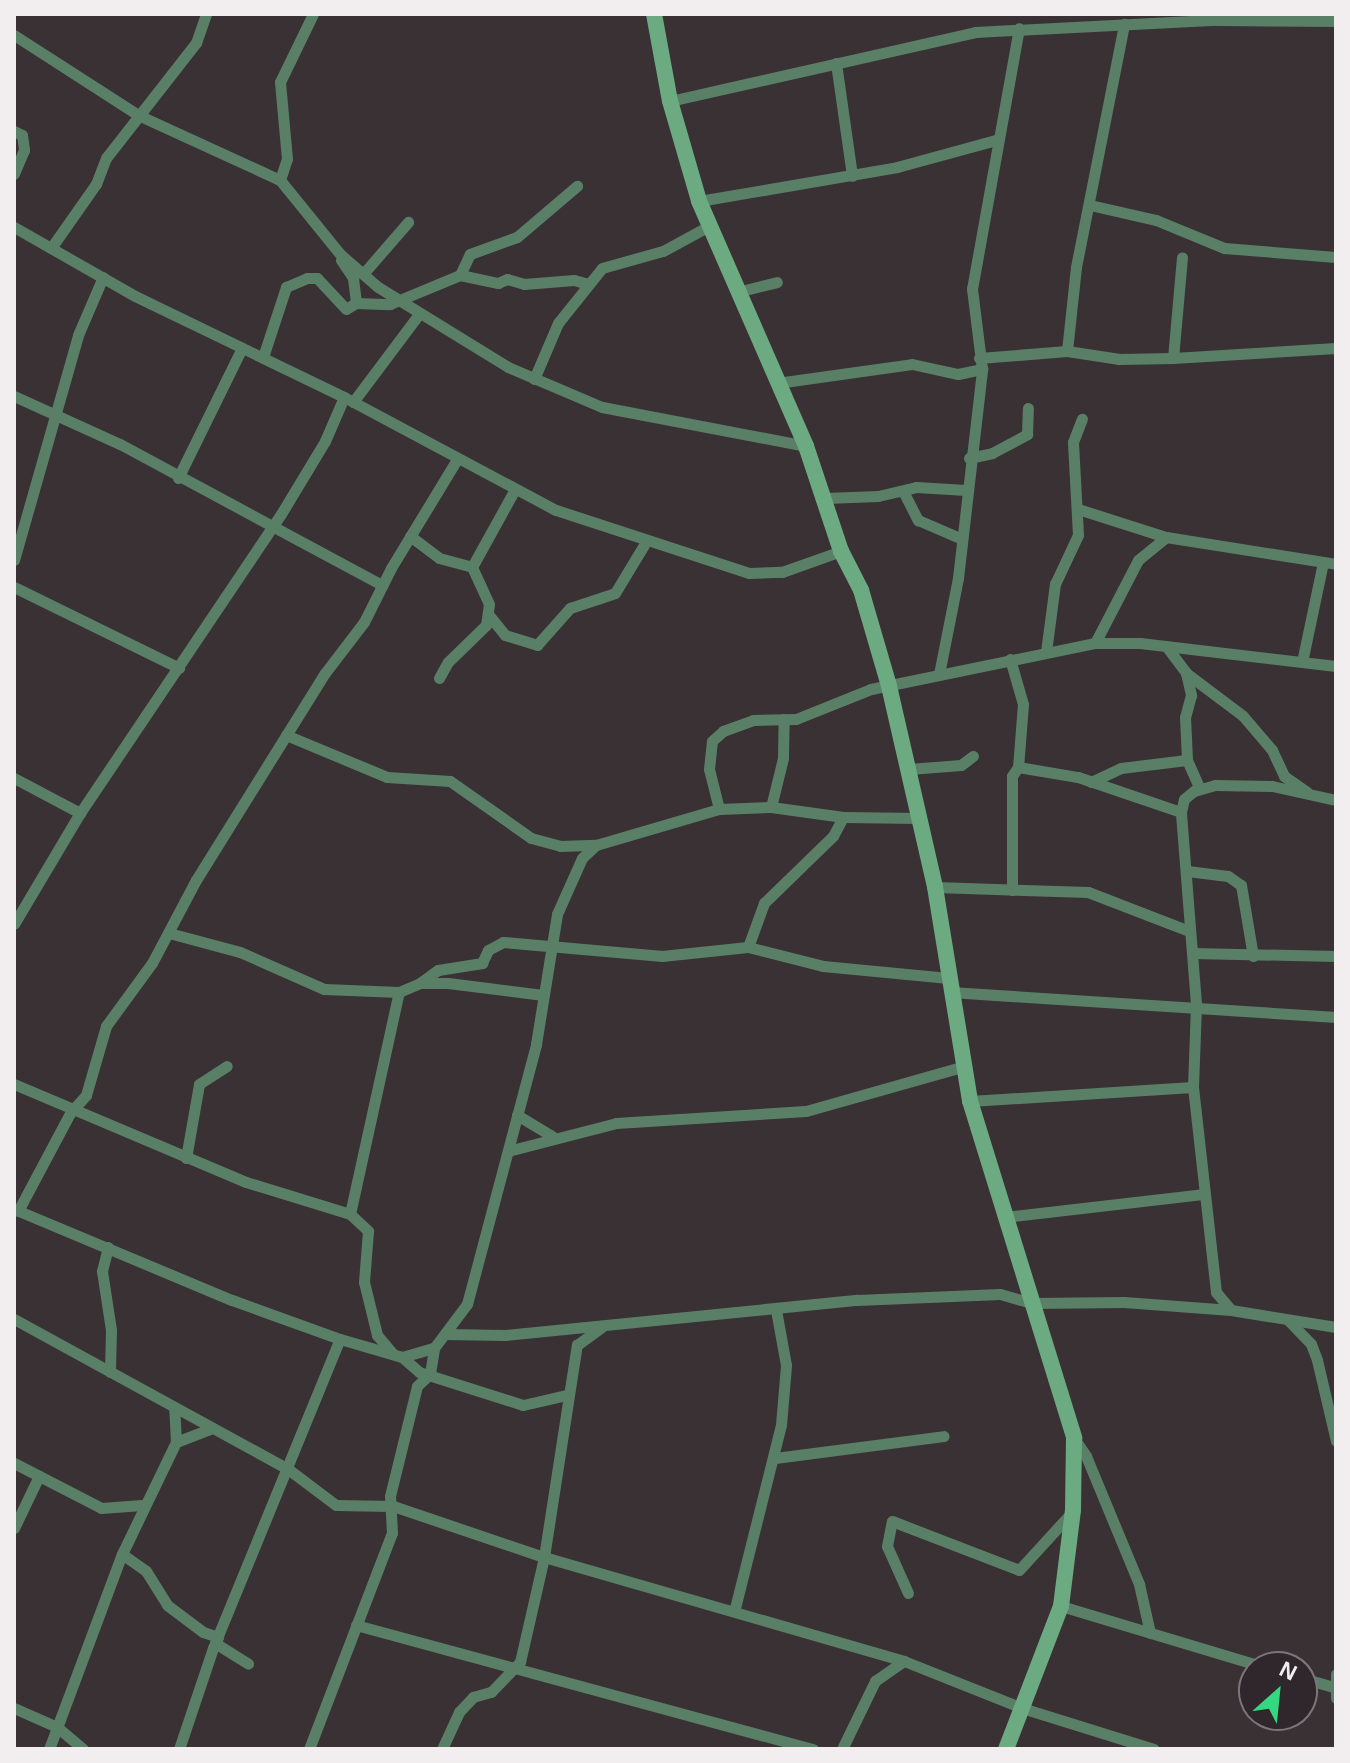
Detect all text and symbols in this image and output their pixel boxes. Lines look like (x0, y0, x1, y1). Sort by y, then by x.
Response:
north arrow (1238, 1651, 1318, 1731)
text: N (1275, 1656, 1301, 1686)

